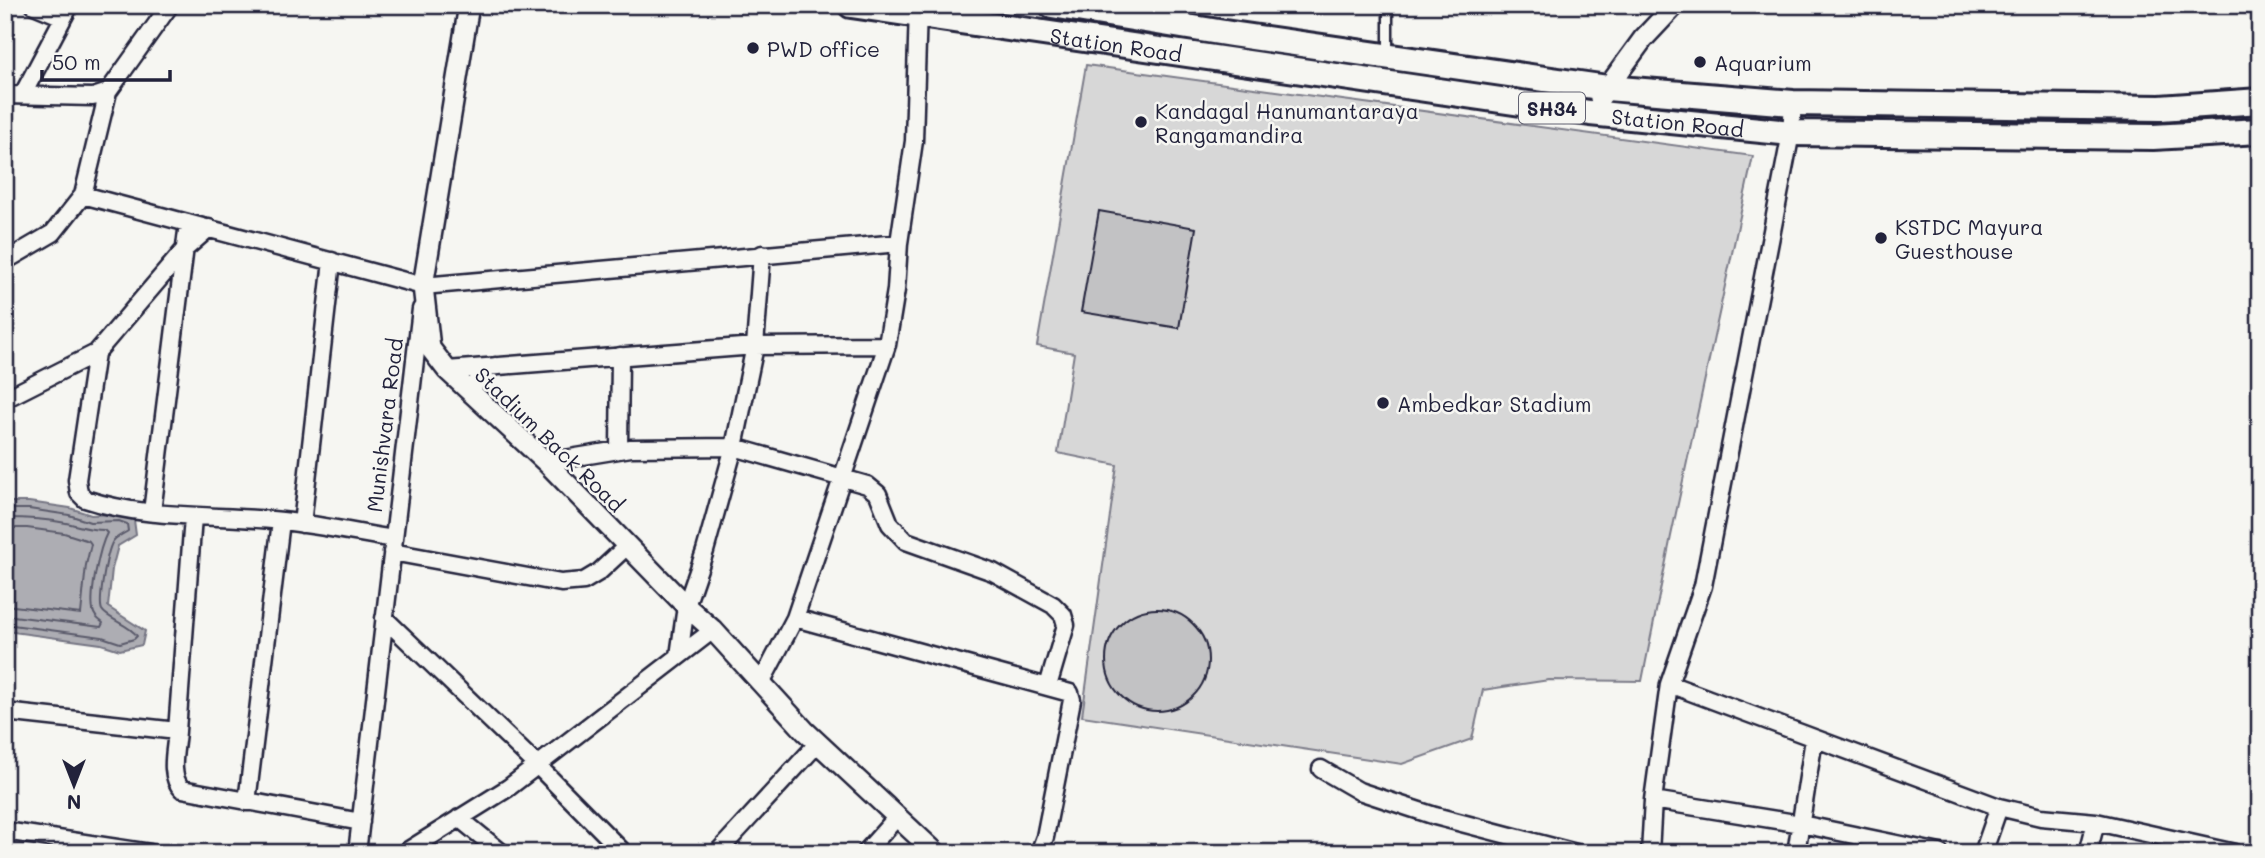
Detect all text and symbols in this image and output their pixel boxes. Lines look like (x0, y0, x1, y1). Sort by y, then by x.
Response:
street label: Station Road (1048, 21, 1184, 67)
place label: PWD office (767, 35, 880, 62)
scale bar (42, 38, 170, 82)
marker: PWD office (745, 40, 761, 56)
text: 50 m (52, 48, 101, 75)
place label: Aquarium (1714, 49, 1812, 76)
marker: Aquarium (1692, 54, 1708, 70)
road number: SH34 (1519, 92, 1585, 124)
place label: Kandagal Hanumantaraya Rangamandira (1155, 97, 1419, 148)
street label: Station Road (1610, 102, 1745, 142)
marker: Kandagal Hanumantaraya Rangamandira (1133, 114, 1149, 130)
place label: KSTDC Mayura Guesthouse (1895, 213, 2043, 264)
marker: KSTDC Mayura Guesthouse (1873, 230, 1889, 246)
street label: Munishvara Road (360, 336, 408, 514)
street label: Stadium Back Road (470, 361, 630, 517)
place label: Ambedkar Stadium (1397, 390, 1592, 417)
marker: Ambedkar Stadium (1375, 395, 1391, 411)
north arrow (38, 750, 108, 820)
text: N (67, 790, 81, 815)

